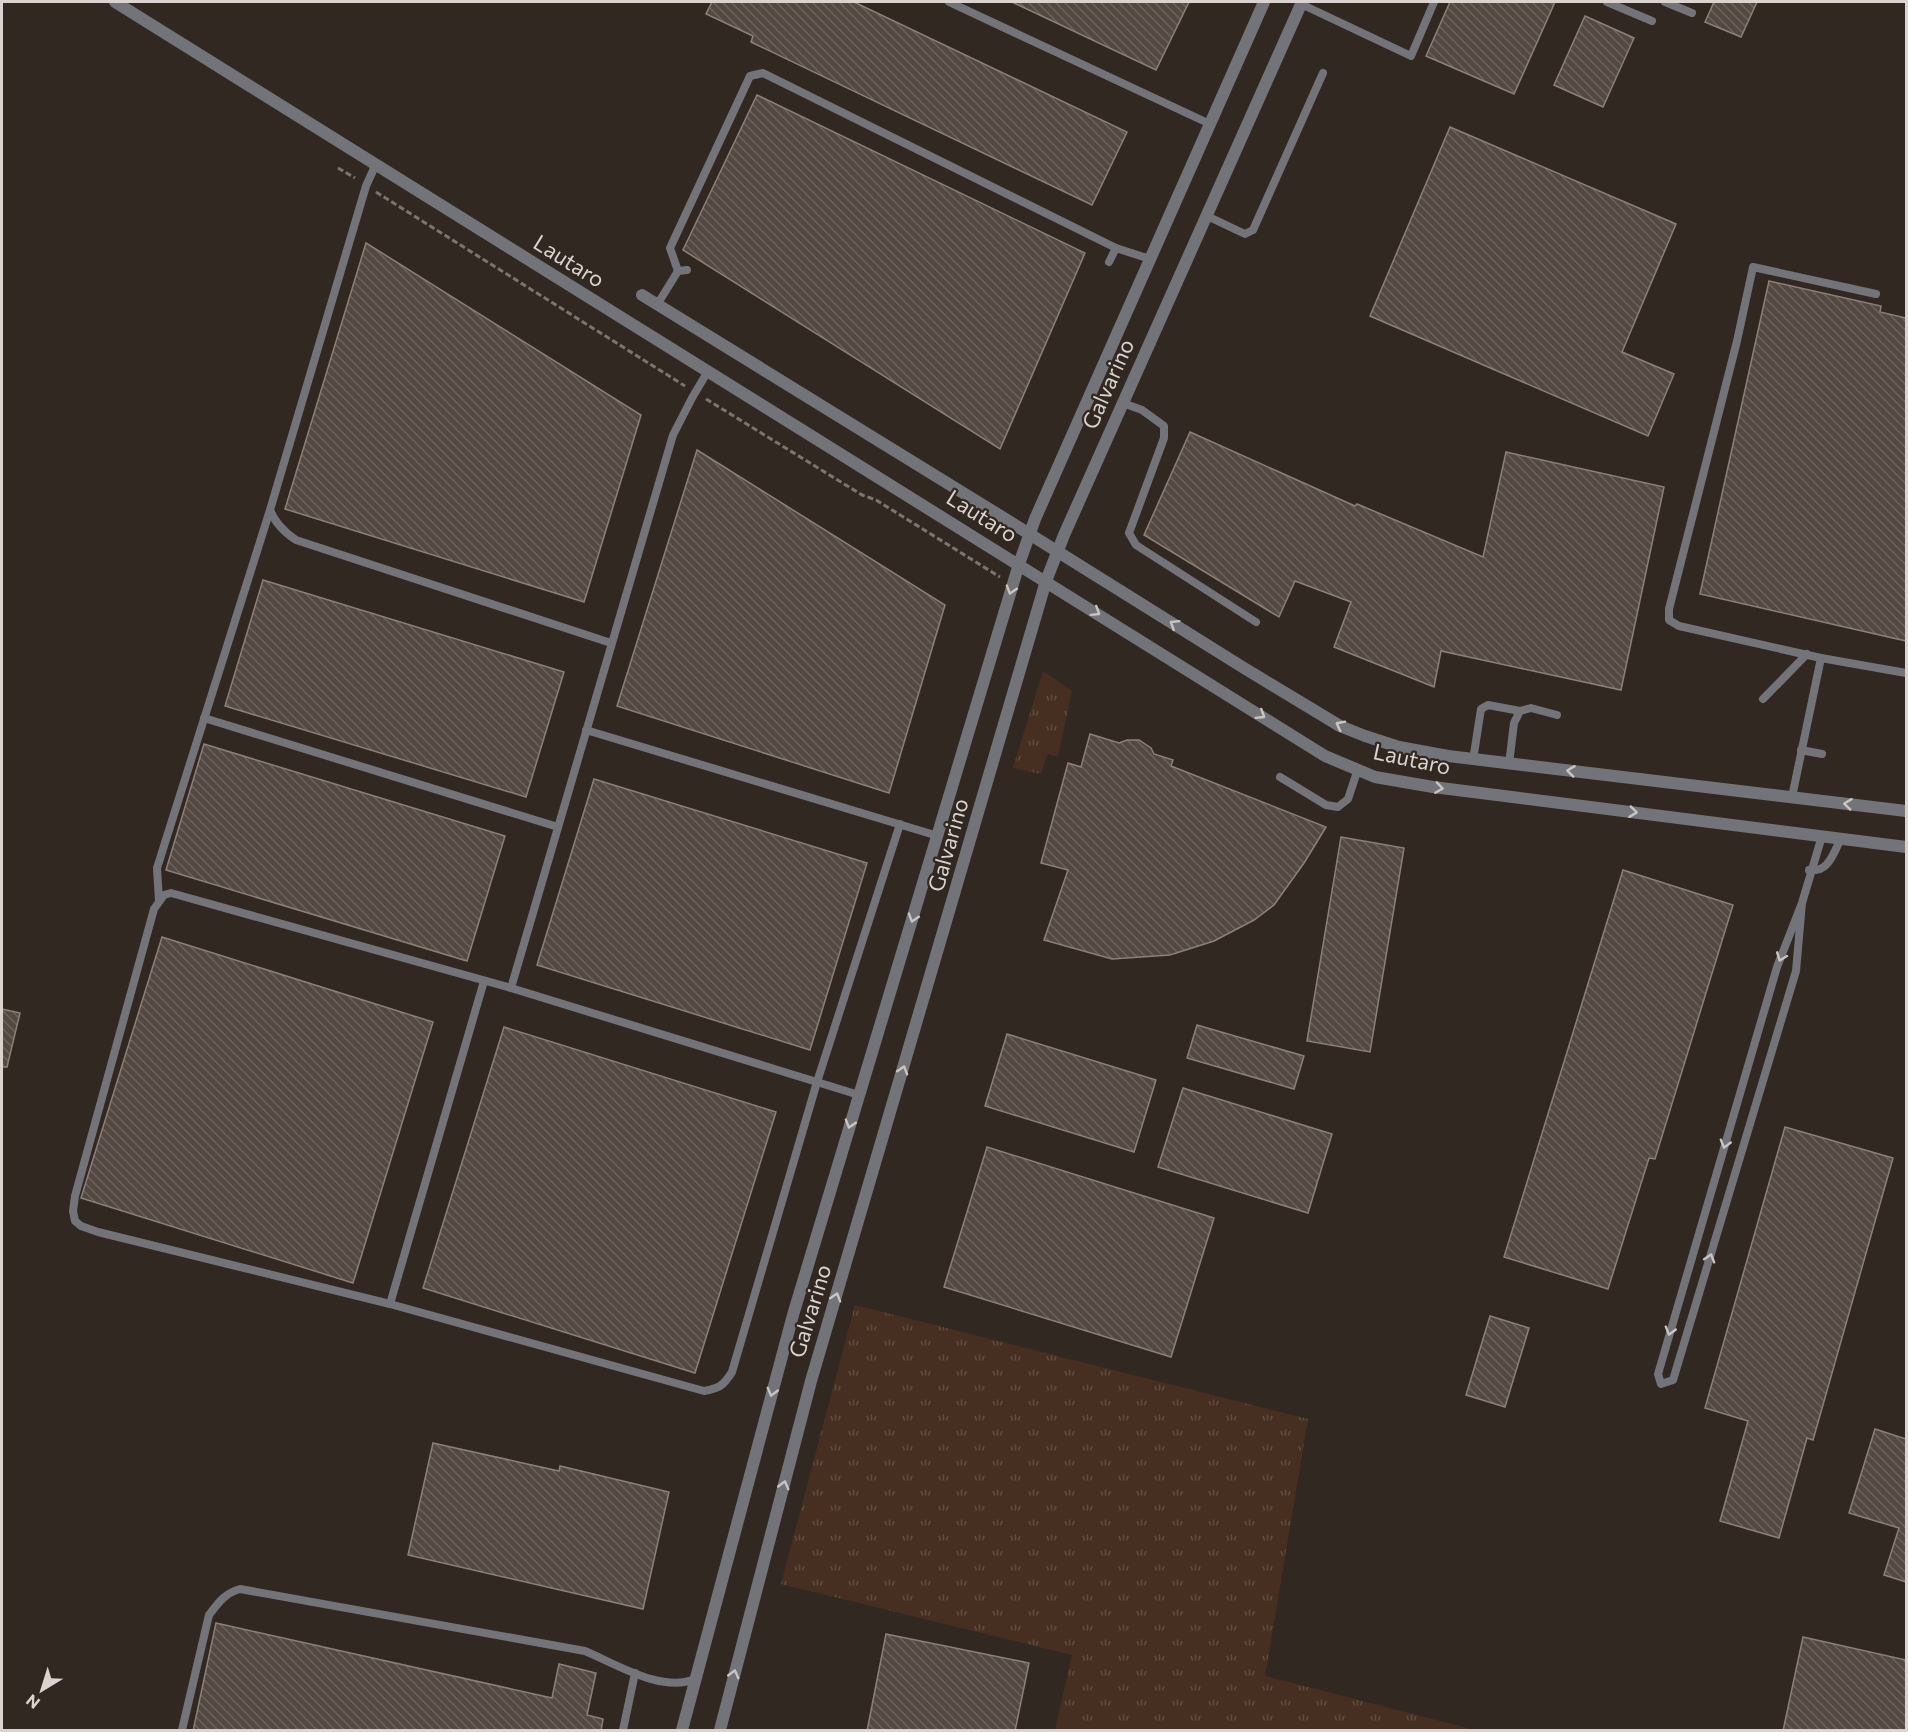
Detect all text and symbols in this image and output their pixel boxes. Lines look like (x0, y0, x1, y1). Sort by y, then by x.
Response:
street label: Lautaro (529, 228, 610, 293)
street label: Galvarino (1076, 334, 1139, 433)
street label: Lautaro (942, 483, 1023, 548)
one-way arrow (1006, 584, 1018, 595)
one-way arrow (1090, 604, 1100, 616)
one-way arrow (1169, 620, 1180, 631)
one-way arrow (1255, 708, 1266, 719)
one-way arrow (1336, 721, 1347, 732)
street label: Lautaro (1371, 737, 1453, 780)
one-way arrow (1567, 765, 1576, 778)
one-way arrow (1435, 781, 1444, 794)
street label: Galvarino (921, 795, 974, 895)
one-way arrow (1844, 798, 1853, 811)
one-way arrow (1628, 806, 1637, 818)
one-way arrow (908, 912, 920, 923)
one-way arrow (1776, 951, 1788, 962)
one-way arrow (896, 1065, 908, 1076)
one-way arrow (845, 1119, 857, 1129)
one-way arrow (1720, 1138, 1732, 1149)
one-way arrow (1703, 1253, 1715, 1264)
street label: Galvarino (783, 1261, 836, 1361)
one-way arrow (829, 1292, 841, 1303)
one-way arrow (1665, 1325, 1677, 1336)
one-way arrow (767, 1386, 779, 1397)
one-way arrow (776, 1480, 789, 1490)
north arrow (12, 1660, 72, 1720)
one-way arrow (727, 1669, 740, 1679)
text: N (22, 1691, 43, 1713)

